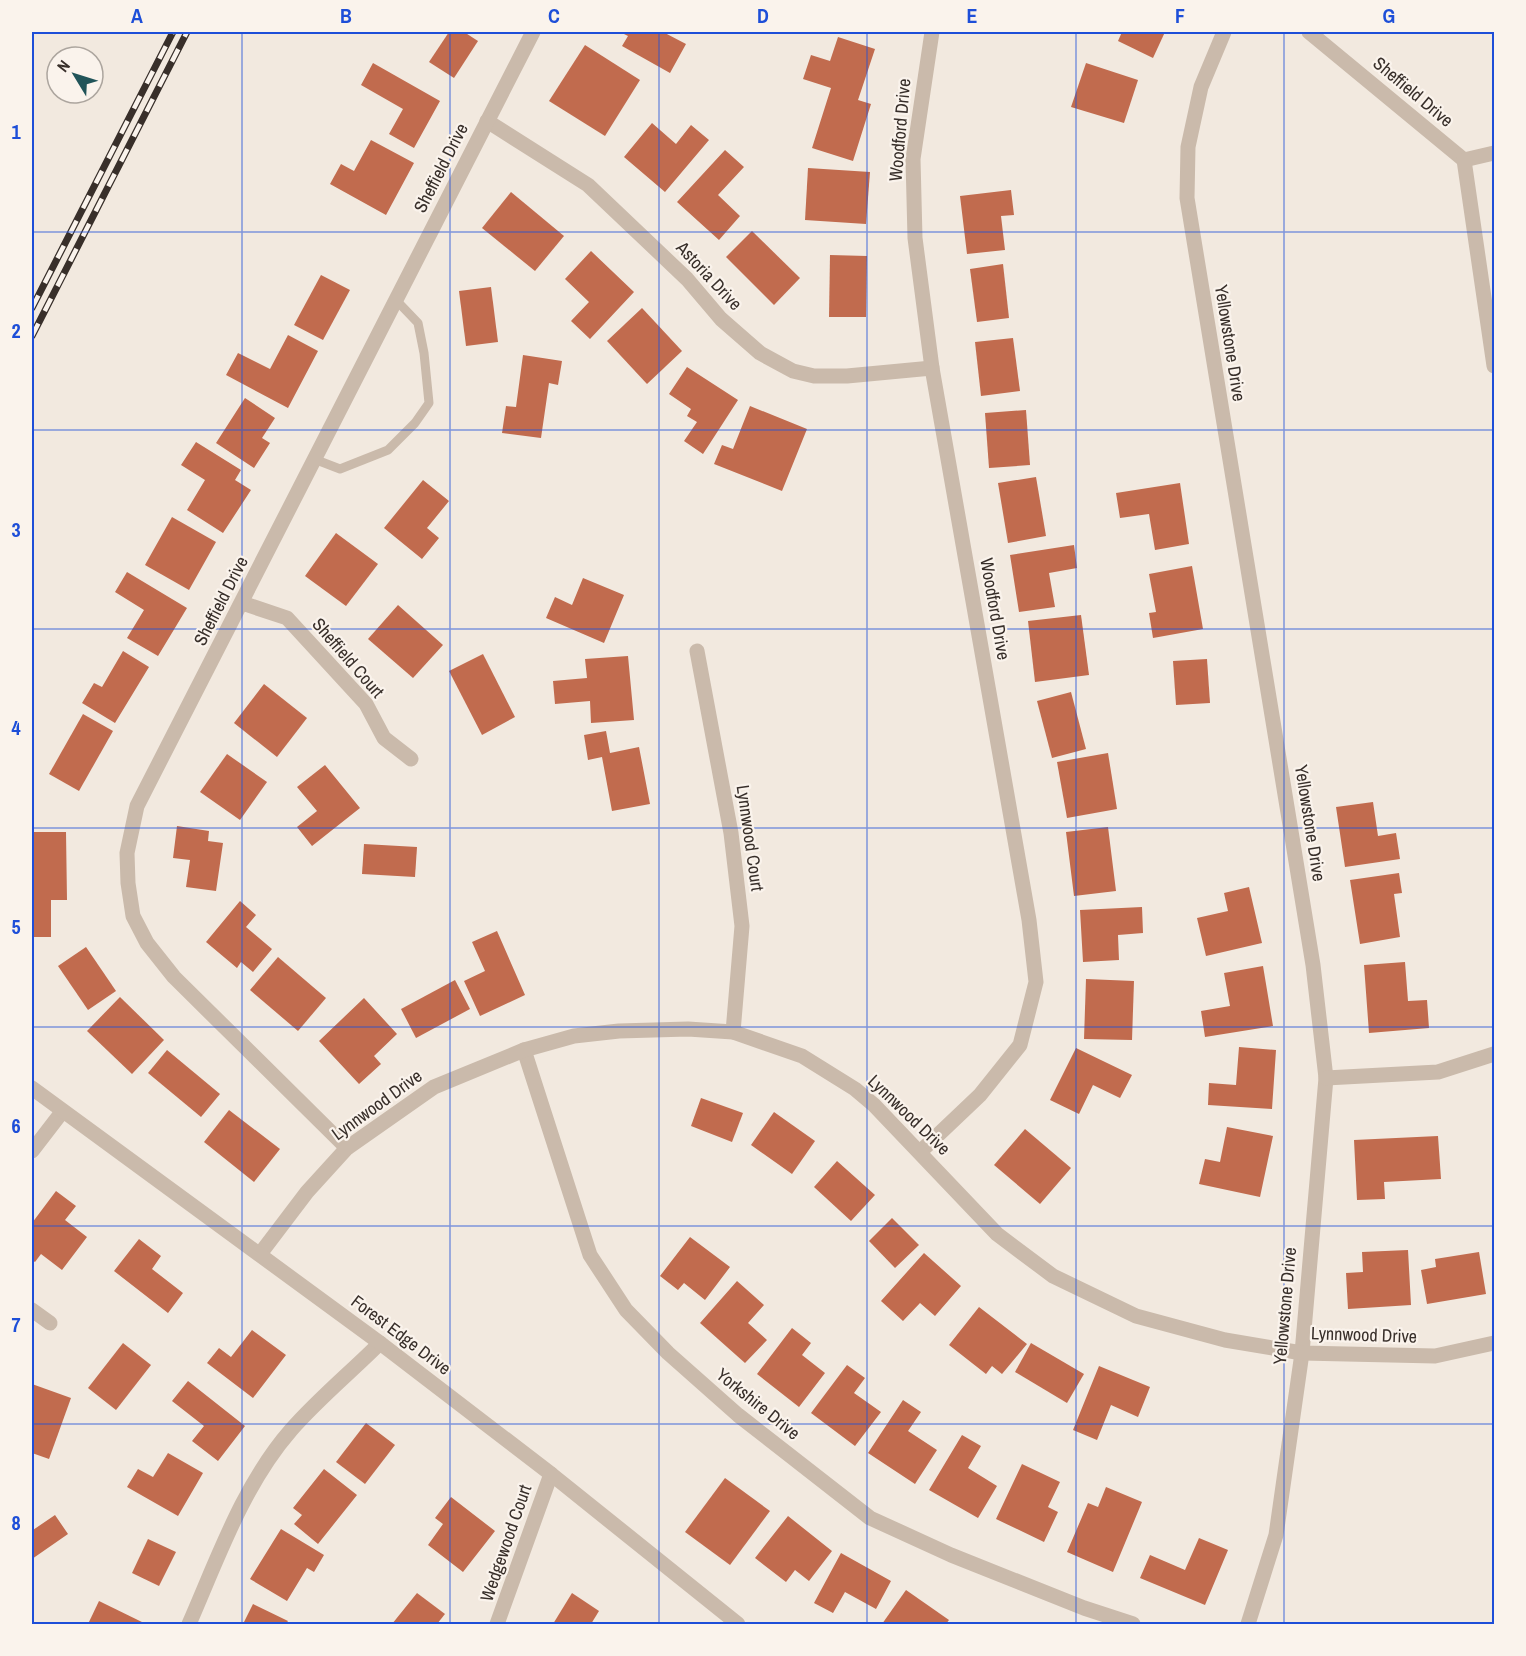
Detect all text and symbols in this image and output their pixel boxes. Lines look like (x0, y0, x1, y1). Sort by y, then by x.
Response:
text: A (131, 2, 143, 29)
text: B (340, 2, 352, 29)
text: C (548, 2, 560, 29)
text: D (757, 2, 769, 29)
text: E (967, 2, 978, 29)
text: F (1175, 2, 1185, 29)
text: G (1383, 2, 1395, 29)
north arrow (45, 45, 105, 105)
street label: Sheffield Drive (1368, 51, 1459, 132)
text: N (52, 55, 75, 76)
street label: Woodford Drive (883, 78, 916, 182)
text: 1 (11, 118, 21, 145)
street label: Sheffield Drive (407, 119, 474, 217)
street label: Astoria Drive (670, 235, 748, 316)
street label: Yellowstone Drive (1209, 283, 1252, 403)
text: 2 (11, 317, 21, 344)
text: 3 (11, 516, 21, 543)
street label: Sheffield Drive (187, 552, 254, 650)
street label: Woodford Drive (974, 556, 1017, 662)
street label: Sheffield Court (307, 612, 390, 703)
text: 4 (11, 714, 21, 741)
street label: Yellowstone Drive (1289, 763, 1332, 883)
street label: Lynnwood Court (731, 783, 770, 893)
text: 5 (11, 913, 21, 940)
street label: Lynnwood Drive (326, 1063, 427, 1146)
street label: Lynnwood Drive (862, 1069, 956, 1160)
text: 6 (11, 1112, 21, 1139)
street label: Yellowstone Drive (1267, 1246, 1302, 1366)
street label: Forest Edge Drive (346, 1289, 456, 1380)
text: 7 (11, 1311, 21, 1338)
street label: Lynnwood Drive (1311, 1320, 1417, 1349)
street label: Yorkshire Drive (711, 1362, 806, 1445)
street label: Wedgewood Court (474, 1481, 537, 1605)
text: 8 (11, 1509, 21, 1536)

